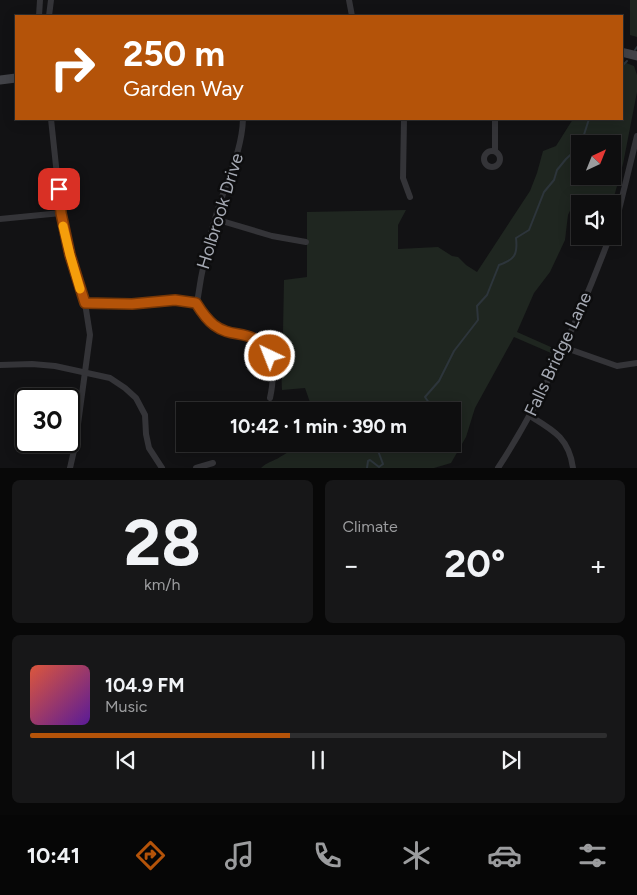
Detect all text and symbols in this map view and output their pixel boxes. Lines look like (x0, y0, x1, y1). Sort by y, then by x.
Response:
text: 250 m (123, 33, 225, 75)
icon: right (40, 35, 105, 100)
text: Garden Way (123, 75, 244, 102)
north arrow (571, 135, 621, 185)
map controls (571, 135, 621, 245)
street label: Holbrook Drive (192, 150, 248, 272)
pin (38, 168, 80, 210)
icon: arrive (45, 175, 73, 203)
button: sound (571, 195, 621, 245)
street label: Falls Bridge Lane (520, 288, 596, 420)
position arrow (243, 329, 295, 381)
speed limit sign: 30 (15, 388, 80, 453)
text: 10:42 · 1 min · 390 m (230, 415, 407, 438)
text: 28 (124, 503, 201, 581)
text: Climate (343, 517, 398, 536)
text: 20° (444, 541, 505, 587)
text: − (343, 548, 360, 582)
text: + (590, 548, 607, 582)
text: km/h (144, 575, 181, 594)
text: 104.9 FM (105, 674, 184, 697)
text: Music (105, 697, 147, 716)
icon: previous (112, 746, 140, 774)
icon: pause (304, 746, 332, 774)
icon: next (497, 746, 525, 774)
icon: directions (133, 838, 168, 873)
icon: music (222, 838, 257, 873)
icon: phone (310, 838, 345, 873)
icon: climate (399, 838, 434, 873)
icon: car (487, 838, 522, 873)
icon: filters (575, 838, 610, 873)
text: 10:41 (27, 842, 80, 869)

